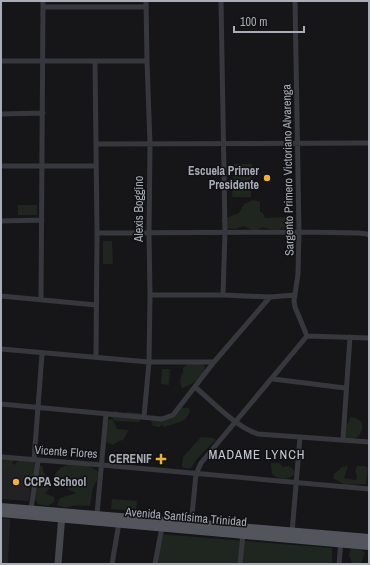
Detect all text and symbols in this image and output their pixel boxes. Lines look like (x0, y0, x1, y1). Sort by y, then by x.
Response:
scale bar (234, 8, 304, 34)
text: 100 m (240, 14, 267, 30)
street label: Sargento Primero Victoriano Alvarenga (278, 84, 297, 256)
place label: Escuela Primer Presidente (188, 163, 260, 193)
marker: Escuela Primer Presidente (262, 173, 272, 183)
street label: Alexis Boggino (131, 176, 147, 243)
street label: Vicente Flores (34, 442, 98, 462)
district label: MADAME LYNCH (208, 446, 306, 463)
place label: CERENIF (109, 451, 152, 467)
marker: CERENIF (155, 453, 167, 465)
place label: CCPA School (24, 474, 87, 490)
marker: CCPA School (11, 477, 21, 487)
street label: Avenida Santísima Trinidad (124, 504, 247, 530)

